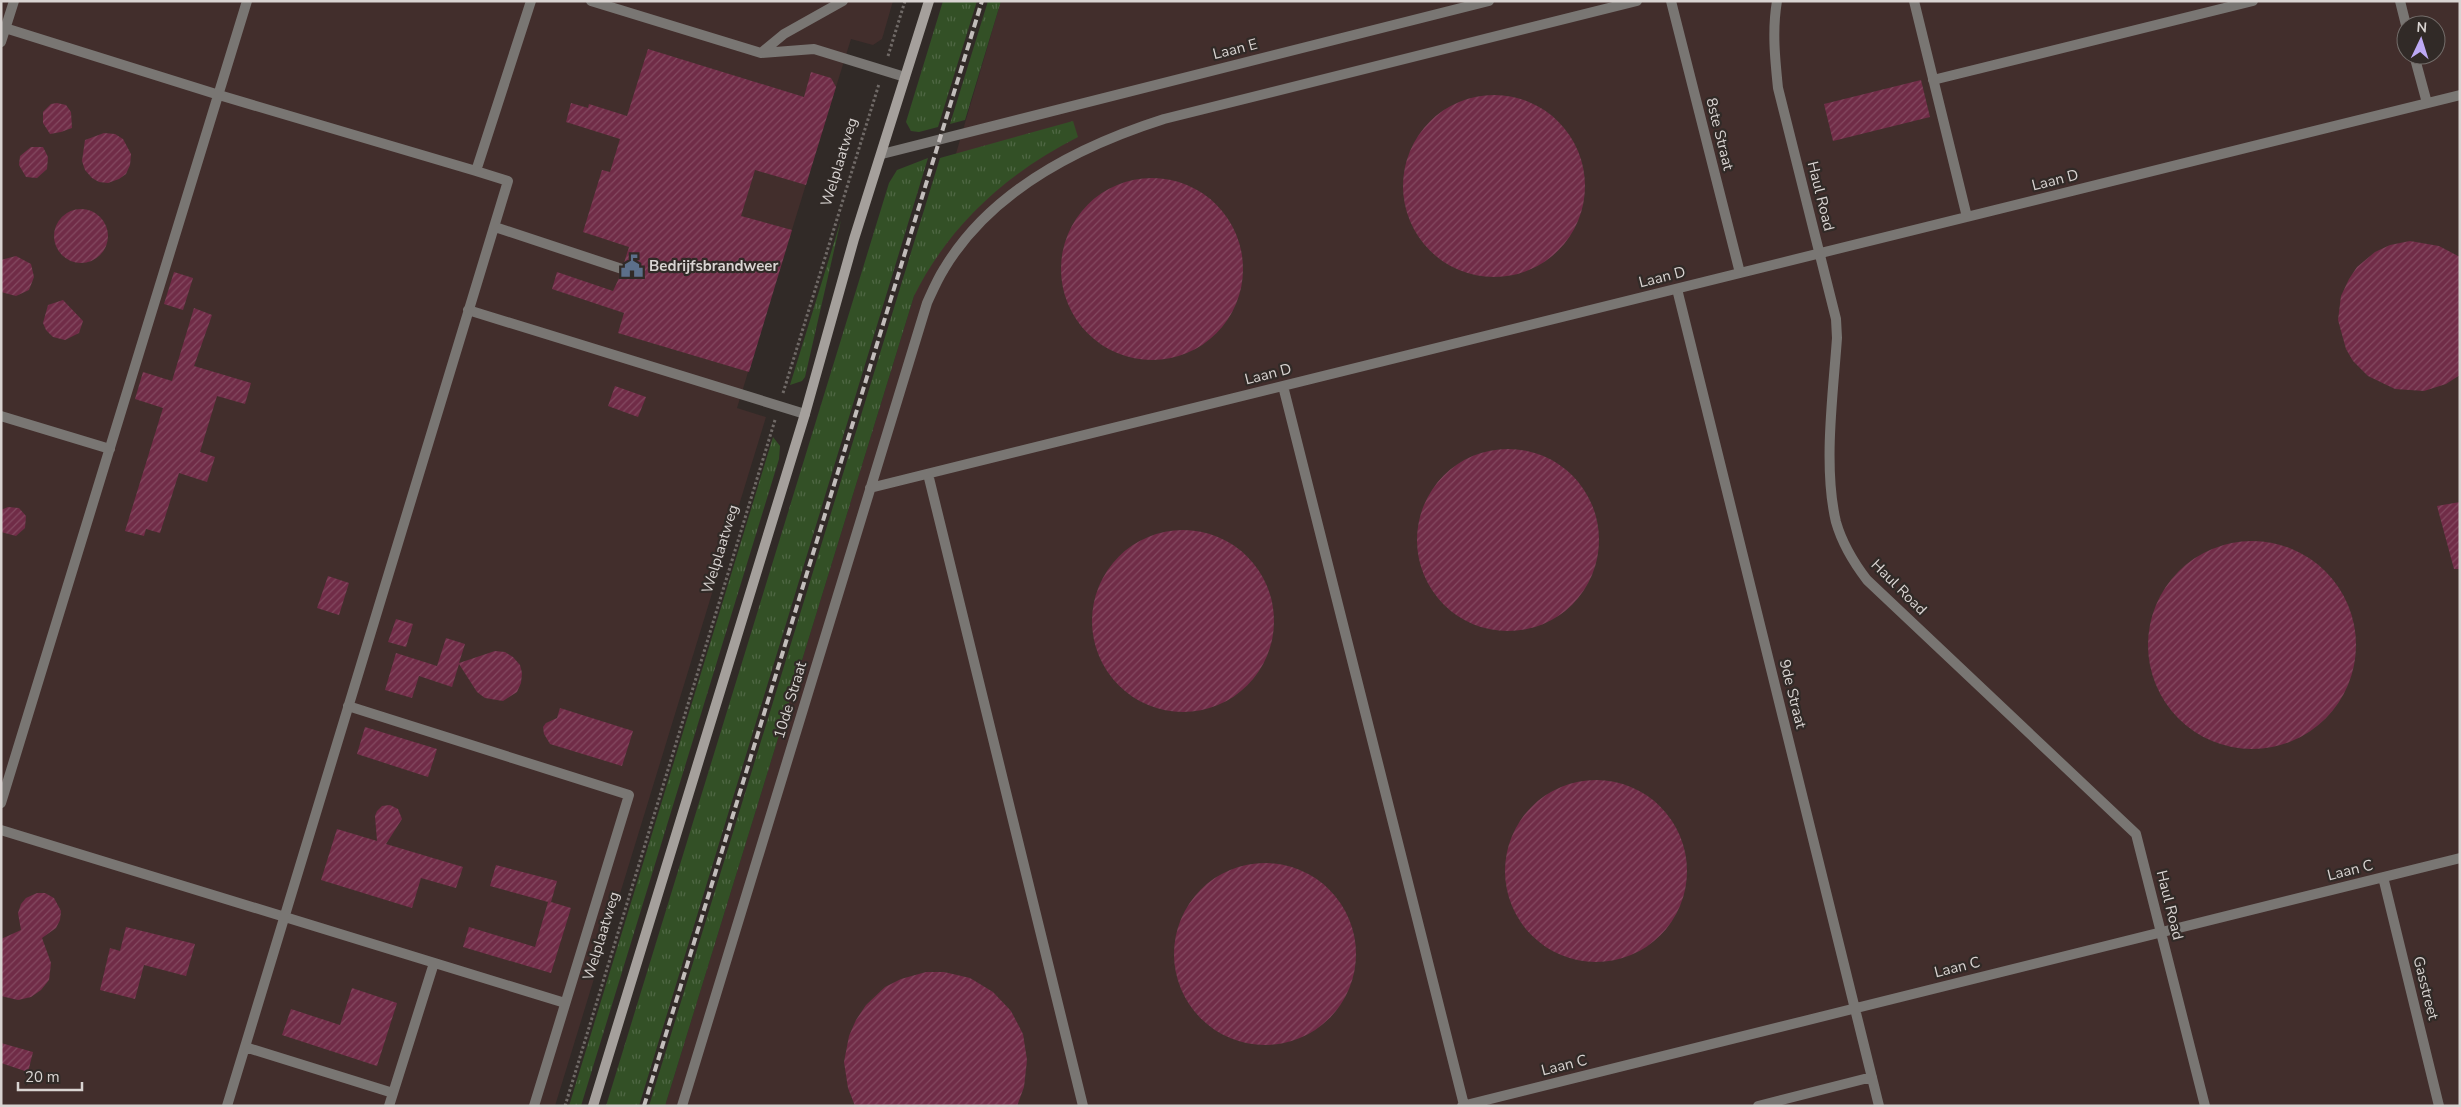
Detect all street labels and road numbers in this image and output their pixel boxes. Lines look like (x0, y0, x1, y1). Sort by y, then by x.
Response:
street label: Laan E (1211, 34, 1259, 64)
street label: 8ste Straat (1701, 96, 1739, 173)
street label: Welplaatweg (816, 115, 862, 209)
street label: Haul Road (1803, 159, 1839, 233)
street label: Laan D (2030, 165, 2080, 195)
street label: Laan D (1637, 262, 1687, 292)
street label: Laan D (1243, 359, 1293, 389)
street label: Welplaatweg (697, 502, 743, 596)
street label: Haul Road (1867, 555, 1931, 619)
street label: 9de Straat (1775, 657, 1811, 731)
street label: 10de Straat (769, 658, 811, 741)
street label: Laan C (2325, 855, 2375, 885)
street label: Haul Road (2152, 868, 2188, 942)
street label: Welplaatweg (578, 889, 624, 983)
street label: Laan C (1932, 952, 1982, 982)
street label: Gasstreet (2408, 954, 2444, 1023)
street label: Laan C (1539, 1050, 1589, 1080)

